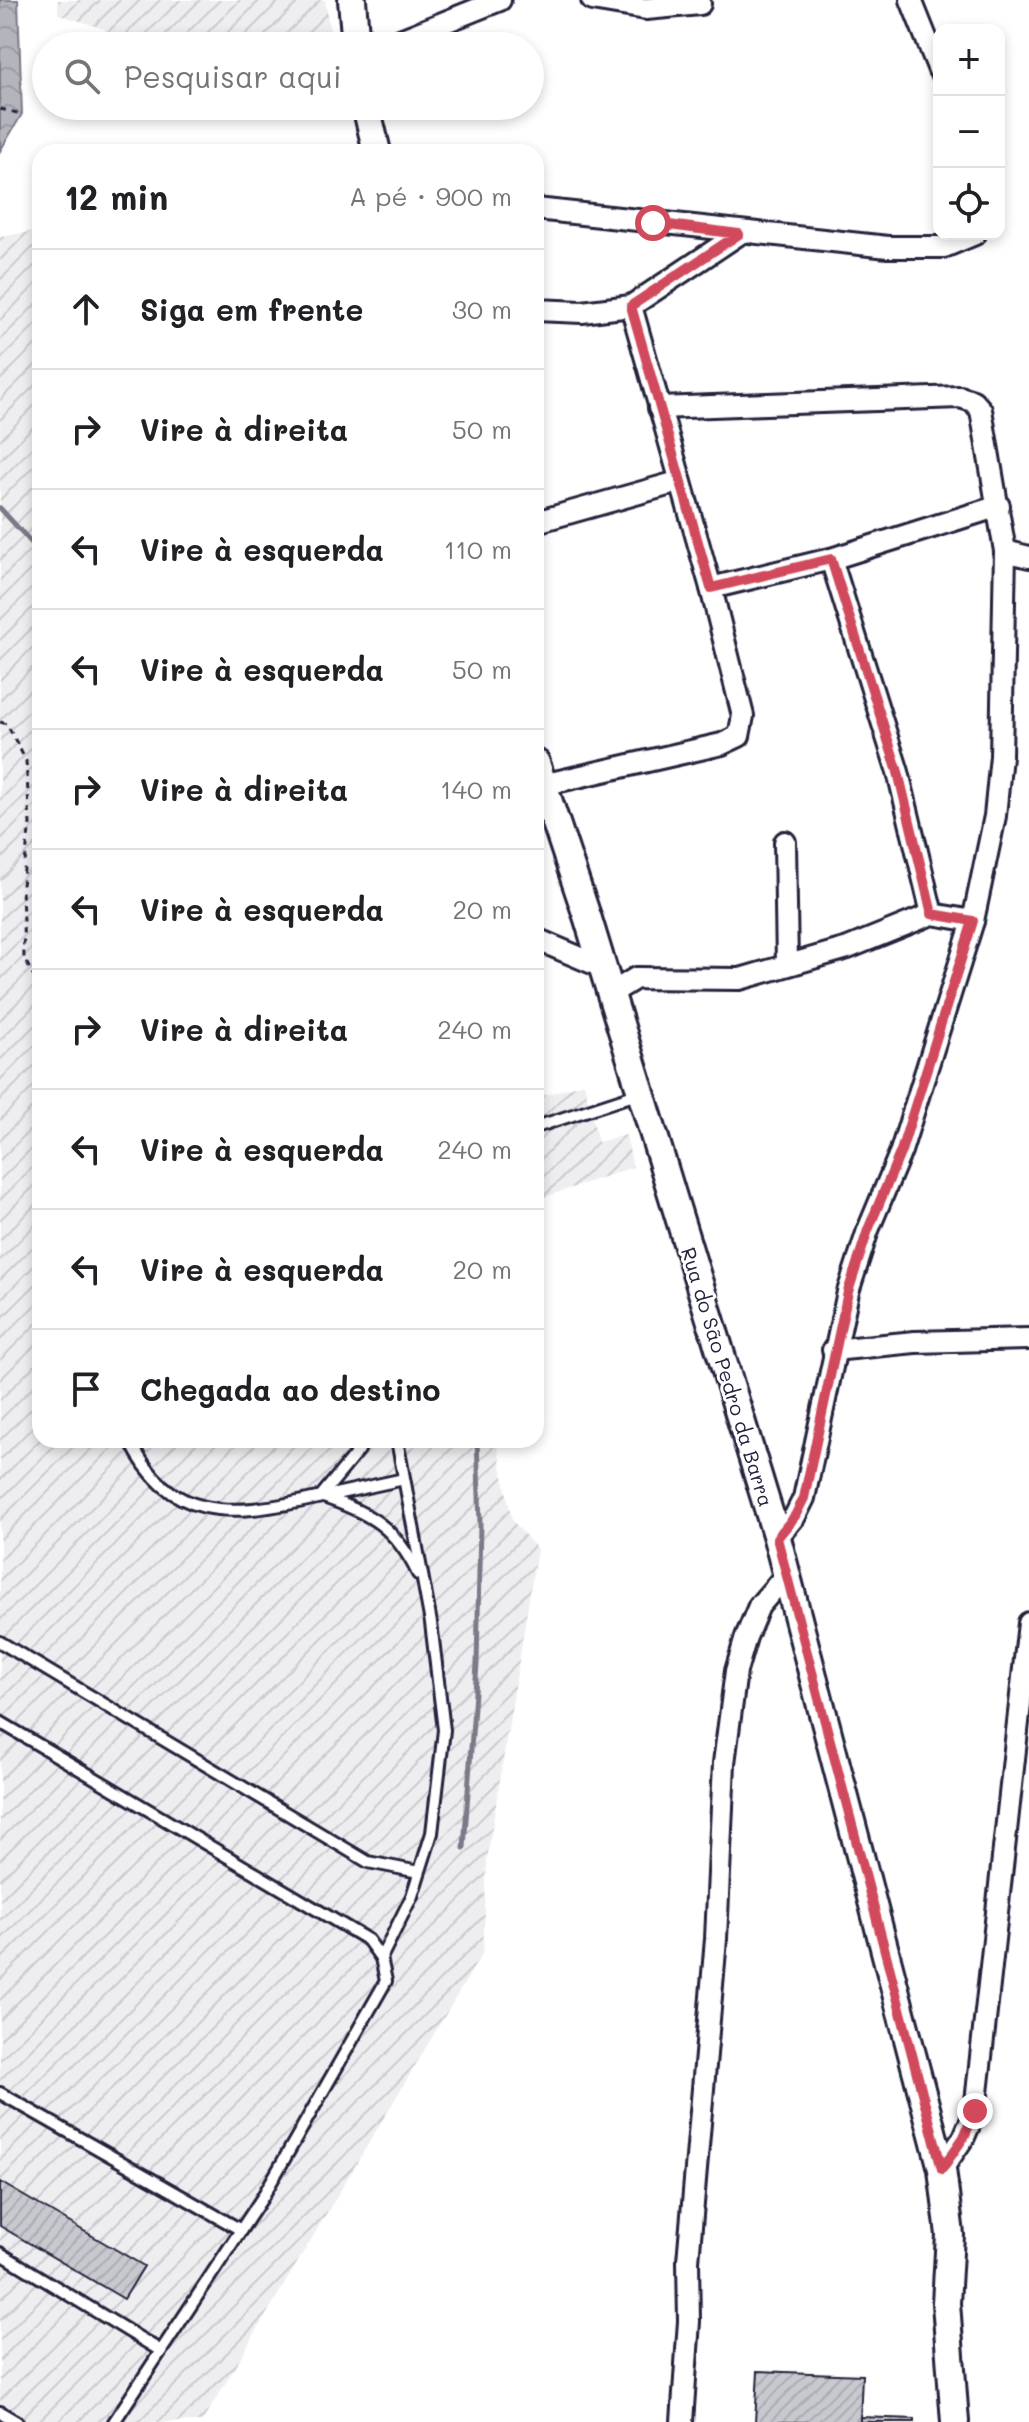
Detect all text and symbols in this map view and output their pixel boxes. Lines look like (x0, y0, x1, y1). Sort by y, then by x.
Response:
map controls (933, 24, 1005, 240)
button: + (933, 24, 1005, 96)
search box (32, 32, 544, 120)
icon: search (60, 54, 104, 98)
text: Pesquisar aqui (124, 56, 342, 96)
button: − (933, 96, 1005, 168)
button: locate (933, 168, 1005, 240)
text: 12 min (64, 174, 168, 219)
text: A pé · 900 m (349, 179, 512, 213)
route start (635, 205, 671, 241)
icon: ahead (64, 287, 108, 331)
text: Siga em frente (140, 289, 363, 329)
text: 30 m (452, 292, 512, 326)
icon: right (64, 407, 108, 451)
text: Vire à direita (140, 409, 348, 449)
text: 50 m (452, 412, 512, 446)
icon: left (64, 527, 108, 571)
text: Vire à esquerda (140, 529, 384, 569)
text: 110 m (444, 532, 512, 566)
icon: left (64, 647, 108, 691)
text: Vire à esquerda (140, 649, 384, 689)
text: 50 m (452, 652, 512, 686)
icon: right (64, 767, 108, 811)
text: Vire à direita (140, 769, 348, 809)
text: 140 m (440, 772, 512, 806)
icon: left (64, 887, 108, 931)
text: Vire à esquerda (140, 889, 384, 929)
text: 20 m (452, 892, 512, 926)
icon: right (64, 1007, 108, 1051)
text: Vire à direita (140, 1009, 348, 1049)
text: 240 m (437, 1012, 512, 1046)
icon: left (64, 1127, 108, 1171)
text: Vire à esquerda (140, 1129, 384, 1169)
text: 240 m (437, 1132, 512, 1166)
street label: Rua do São Pedro da Barra (676, 1244, 780, 1510)
icon: left (64, 1247, 108, 1291)
text: Vire à esquerda (140, 1249, 384, 1289)
text: 20 m (452, 1252, 512, 1286)
icon: arrive (64, 1367, 108, 1411)
text: Chegada ao destino (140, 1369, 440, 1409)
route end (957, 2093, 993, 2129)

